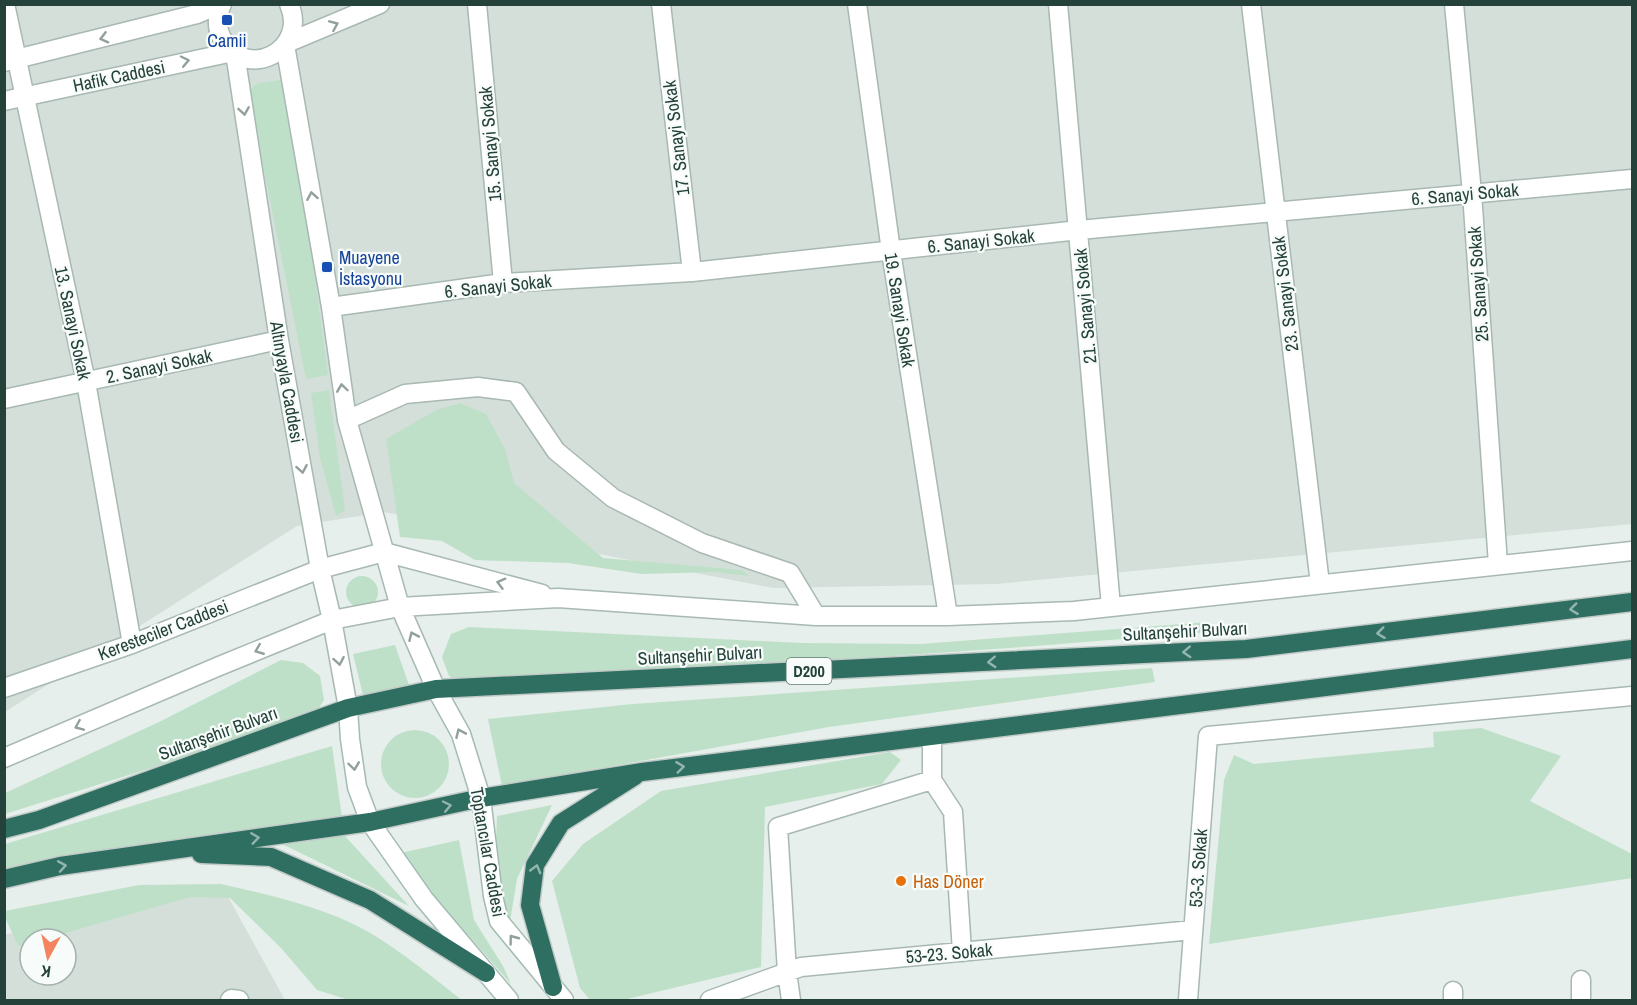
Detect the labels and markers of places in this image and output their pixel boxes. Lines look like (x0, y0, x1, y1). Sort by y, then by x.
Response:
marker: Camii (220, 13, 234, 27)
place label: Camii (207, 28, 247, 53)
place label: Muayene İstasyonu (339, 245, 402, 291)
marker: Muayene İstasyonu (320, 260, 334, 274)
place label: Has Döner (913, 869, 984, 894)
marker: Has Döner (894, 874, 908, 888)

